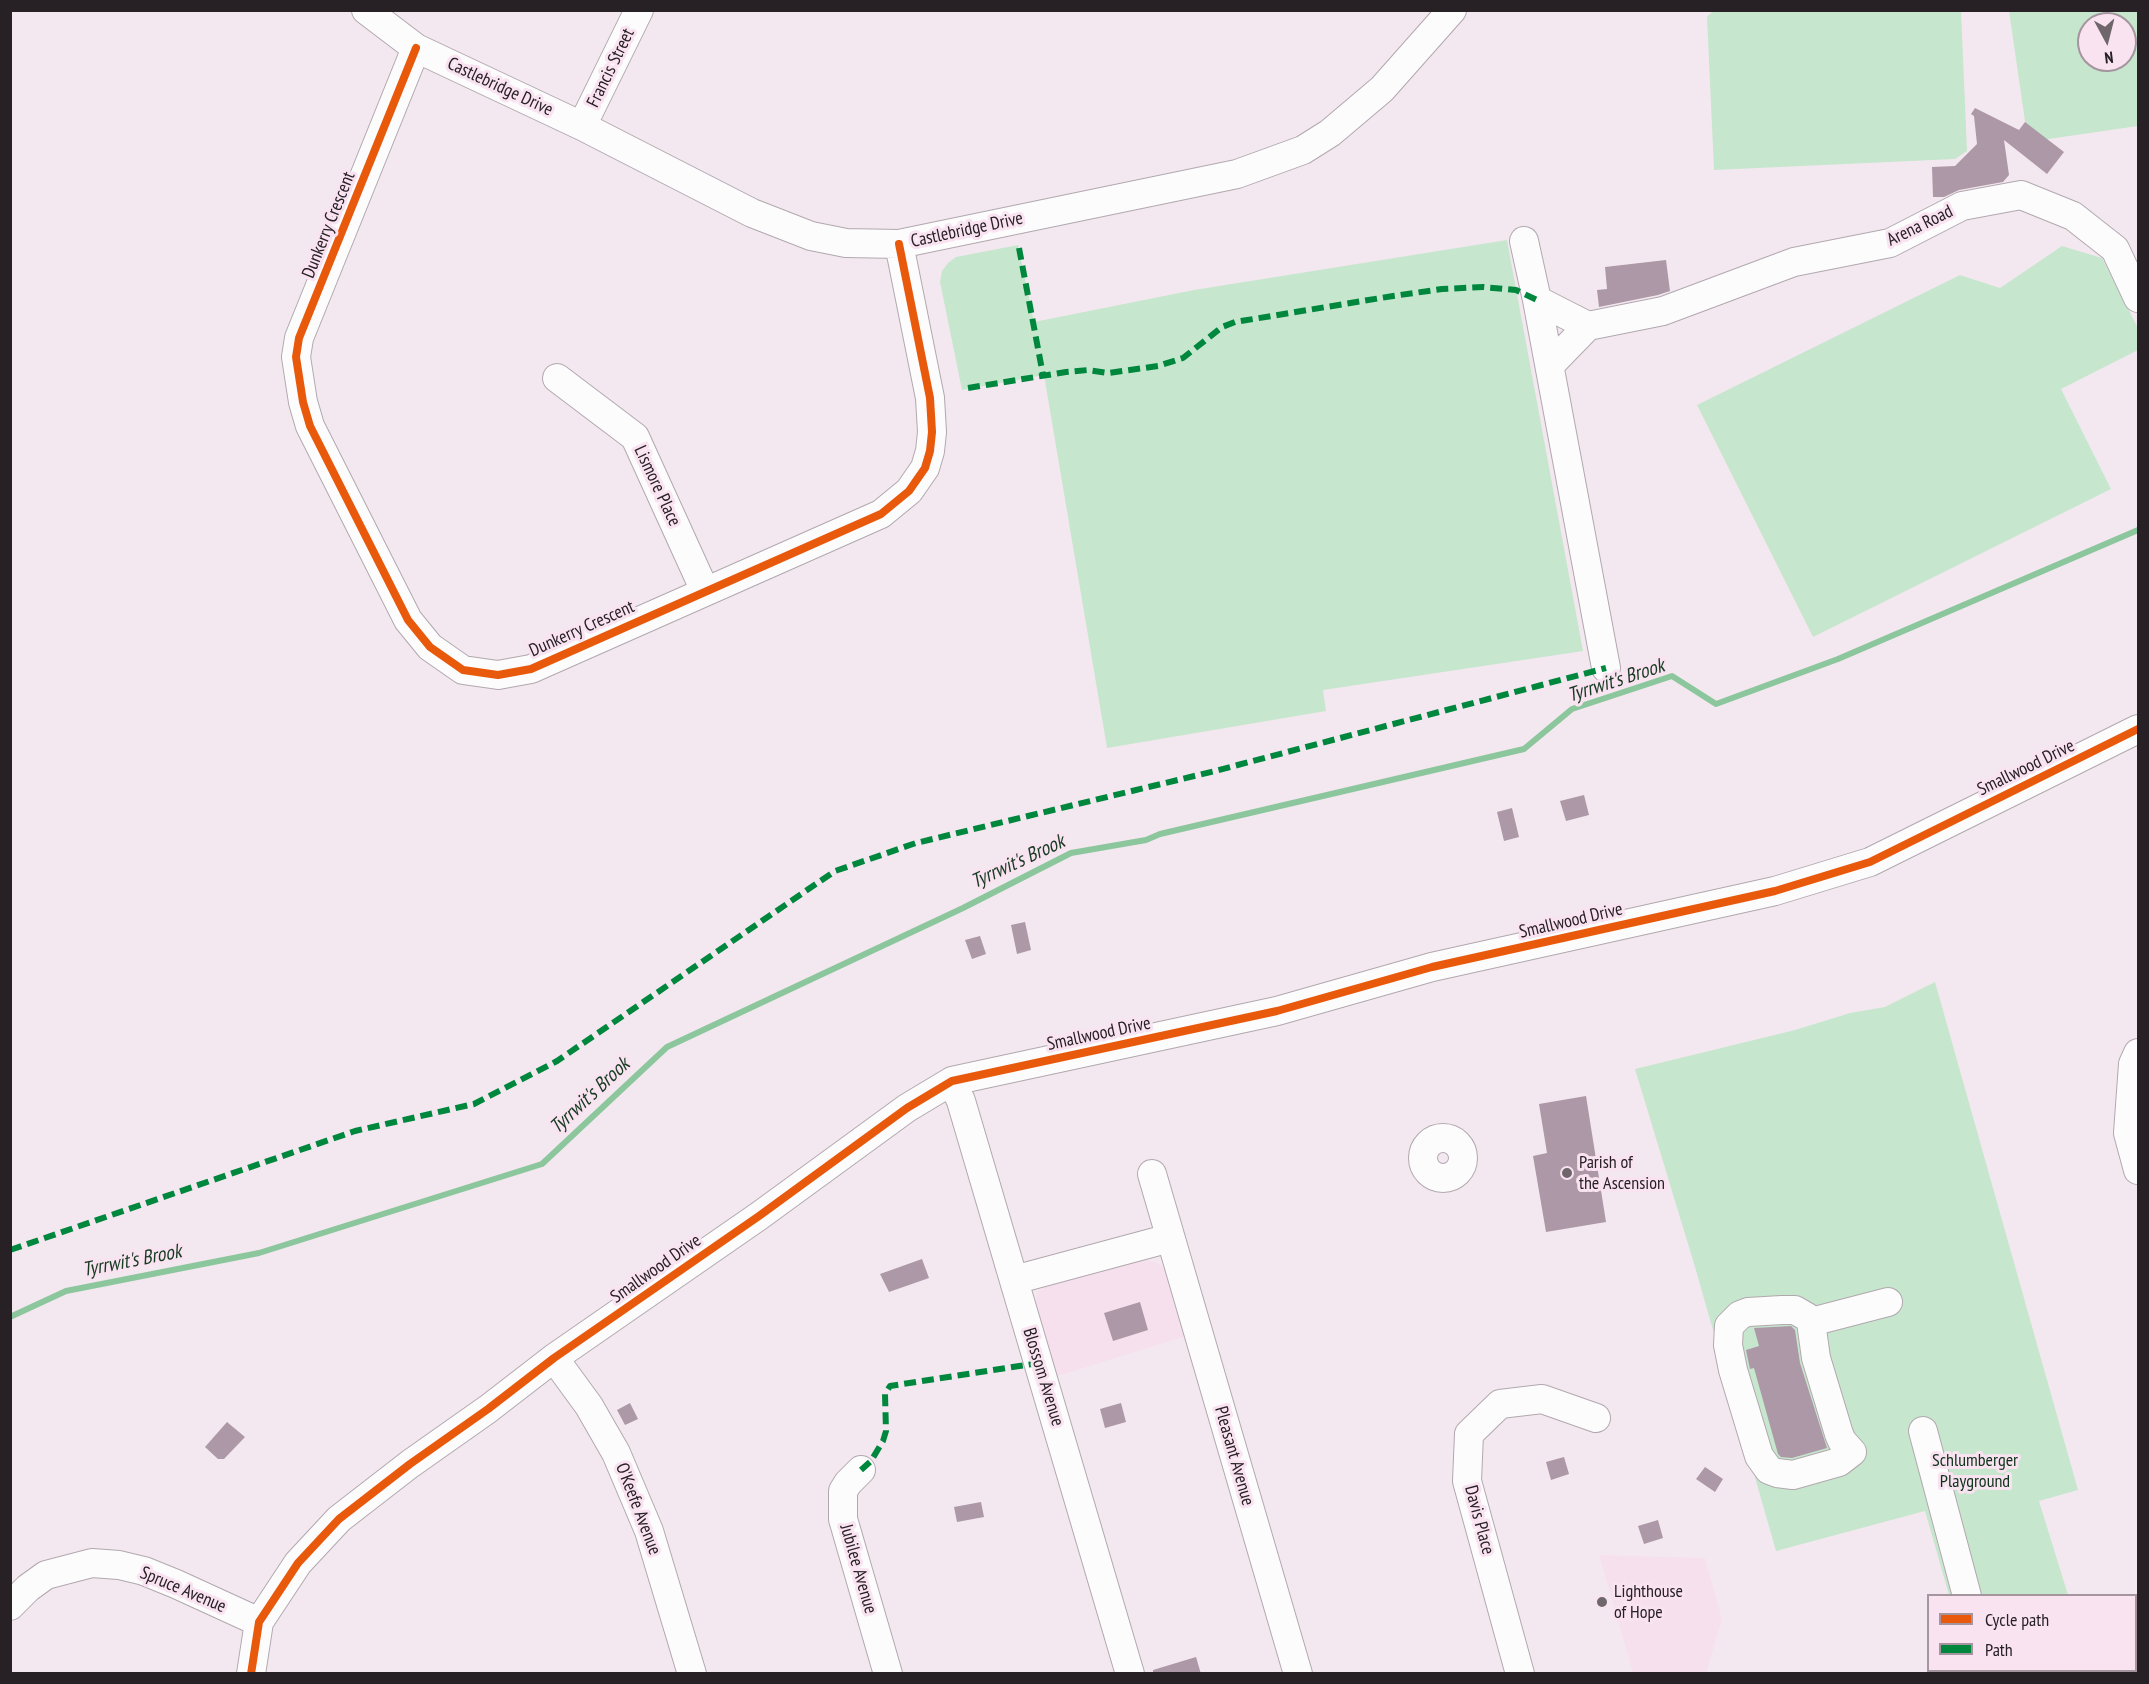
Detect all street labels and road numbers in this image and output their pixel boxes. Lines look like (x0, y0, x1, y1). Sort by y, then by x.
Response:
street label: Francis Street (583, 25, 639, 111)
street label: Castlebridge Drive (444, 53, 556, 121)
street label: Dunkerry Crescent (298, 169, 360, 281)
street label: Arena Road (1884, 201, 1956, 251)
street label: Castlebridge Drive (909, 208, 1025, 252)
street label: Lismore Place (629, 442, 685, 530)
street label: Dunkerry Crescent (526, 596, 638, 662)
street label: Smallwood Drive (1974, 735, 2078, 801)
street label: Smallwood Drive (1517, 899, 1625, 943)
street label: Smallwood Drive (1045, 1012, 1153, 1056)
street label: Smallwood Drive (607, 1230, 705, 1308)
street label: Blossom Avenue (1018, 1325, 1068, 1429)
street label: Pleasant Avenue (1210, 1404, 1258, 1508)
street label: O'Keefe Avenue (611, 1460, 665, 1558)
street label: Davis Place (1459, 1483, 1499, 1557)
street label: Jubilee Avenue (835, 1522, 881, 1616)
street label: Spruce Avenue (137, 1562, 229, 1618)

